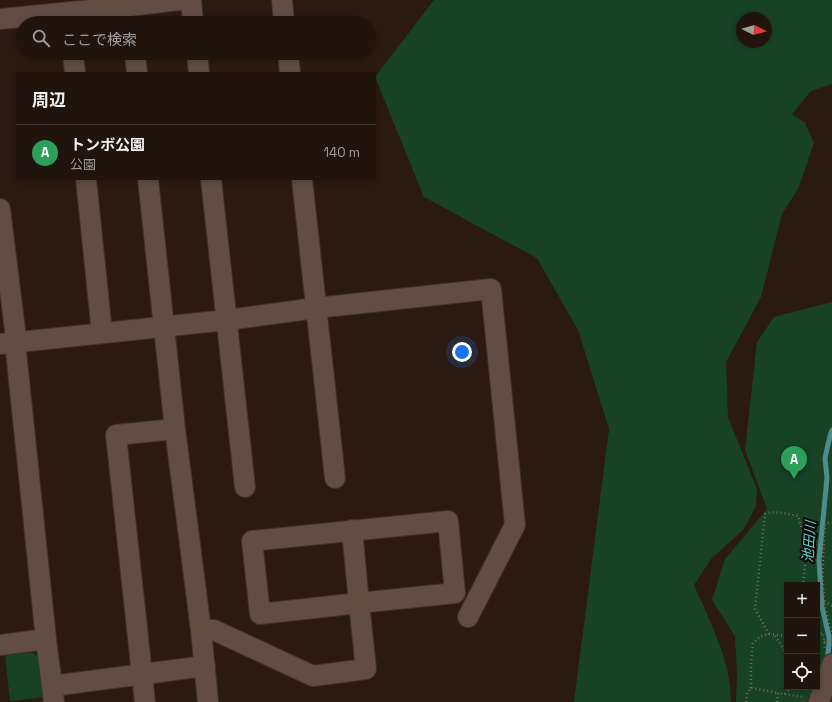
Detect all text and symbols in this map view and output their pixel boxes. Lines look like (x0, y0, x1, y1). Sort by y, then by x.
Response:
north arrow (736, 12, 772, 48)
search box (16, 16, 376, 60)
icon: search (30, 27, 52, 49)
text: ここで検索 (62, 30, 137, 49)
text: 周辺 (32, 89, 66, 111)
text: トンボ公園 (70, 135, 145, 154)
text: A (41, 144, 49, 161)
text: 140 m (324, 144, 360, 161)
text: 公園 (70, 156, 96, 173)
your location (452, 342, 472, 362)
pin: A (781, 446, 807, 479)
water label: 池田川 (799, 518, 820, 564)
map controls (784, 582, 820, 690)
button: + (784, 582, 820, 618)
button: − (784, 618, 820, 654)
button: locate (784, 654, 820, 690)

